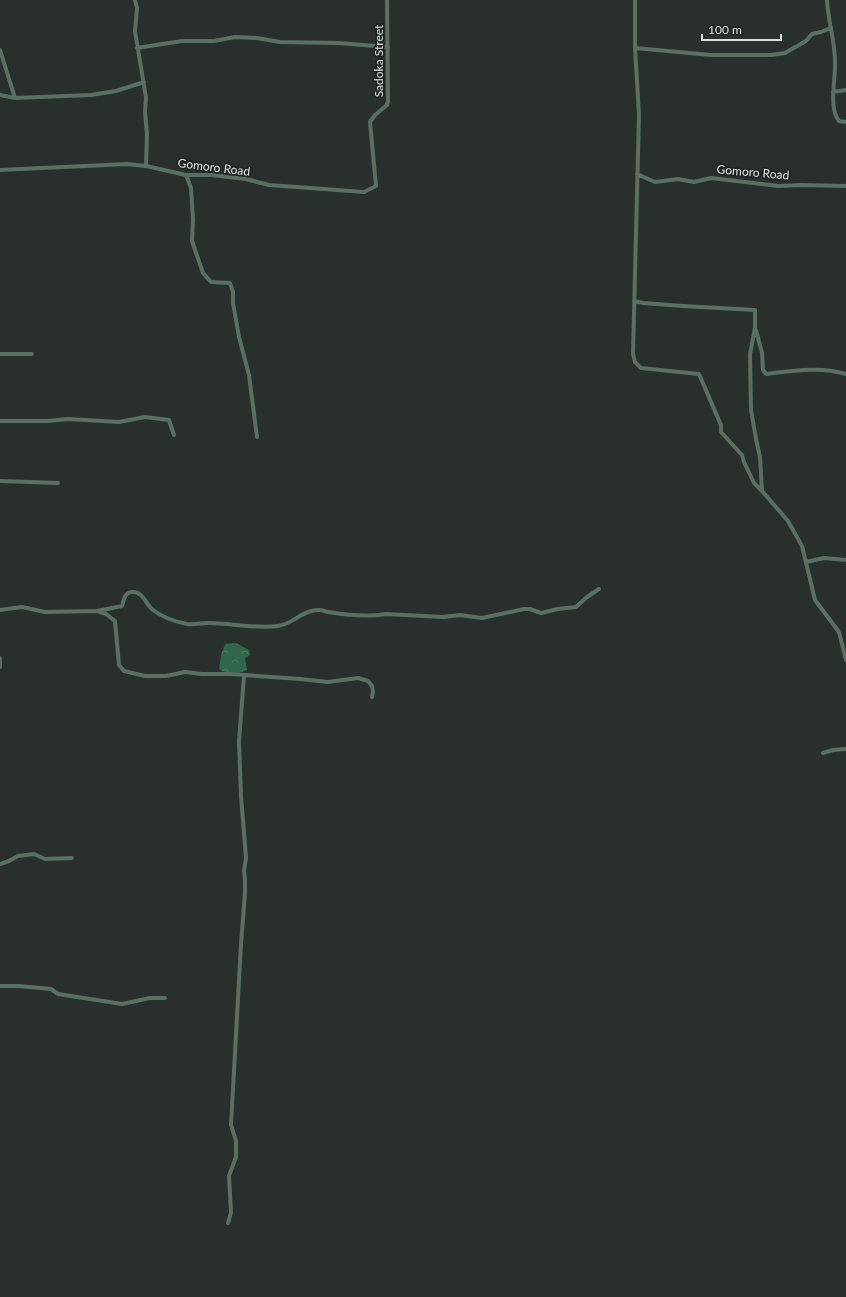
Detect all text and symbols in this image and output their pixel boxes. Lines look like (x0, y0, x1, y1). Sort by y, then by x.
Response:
scale bar (702, 16, 781, 42)
text: 100 m (708, 22, 742, 37)
street label: Sadoka Street (371, 24, 386, 97)
street label: Gomoro Road (177, 155, 251, 179)
street label: Gomoro Road (716, 161, 790, 183)

